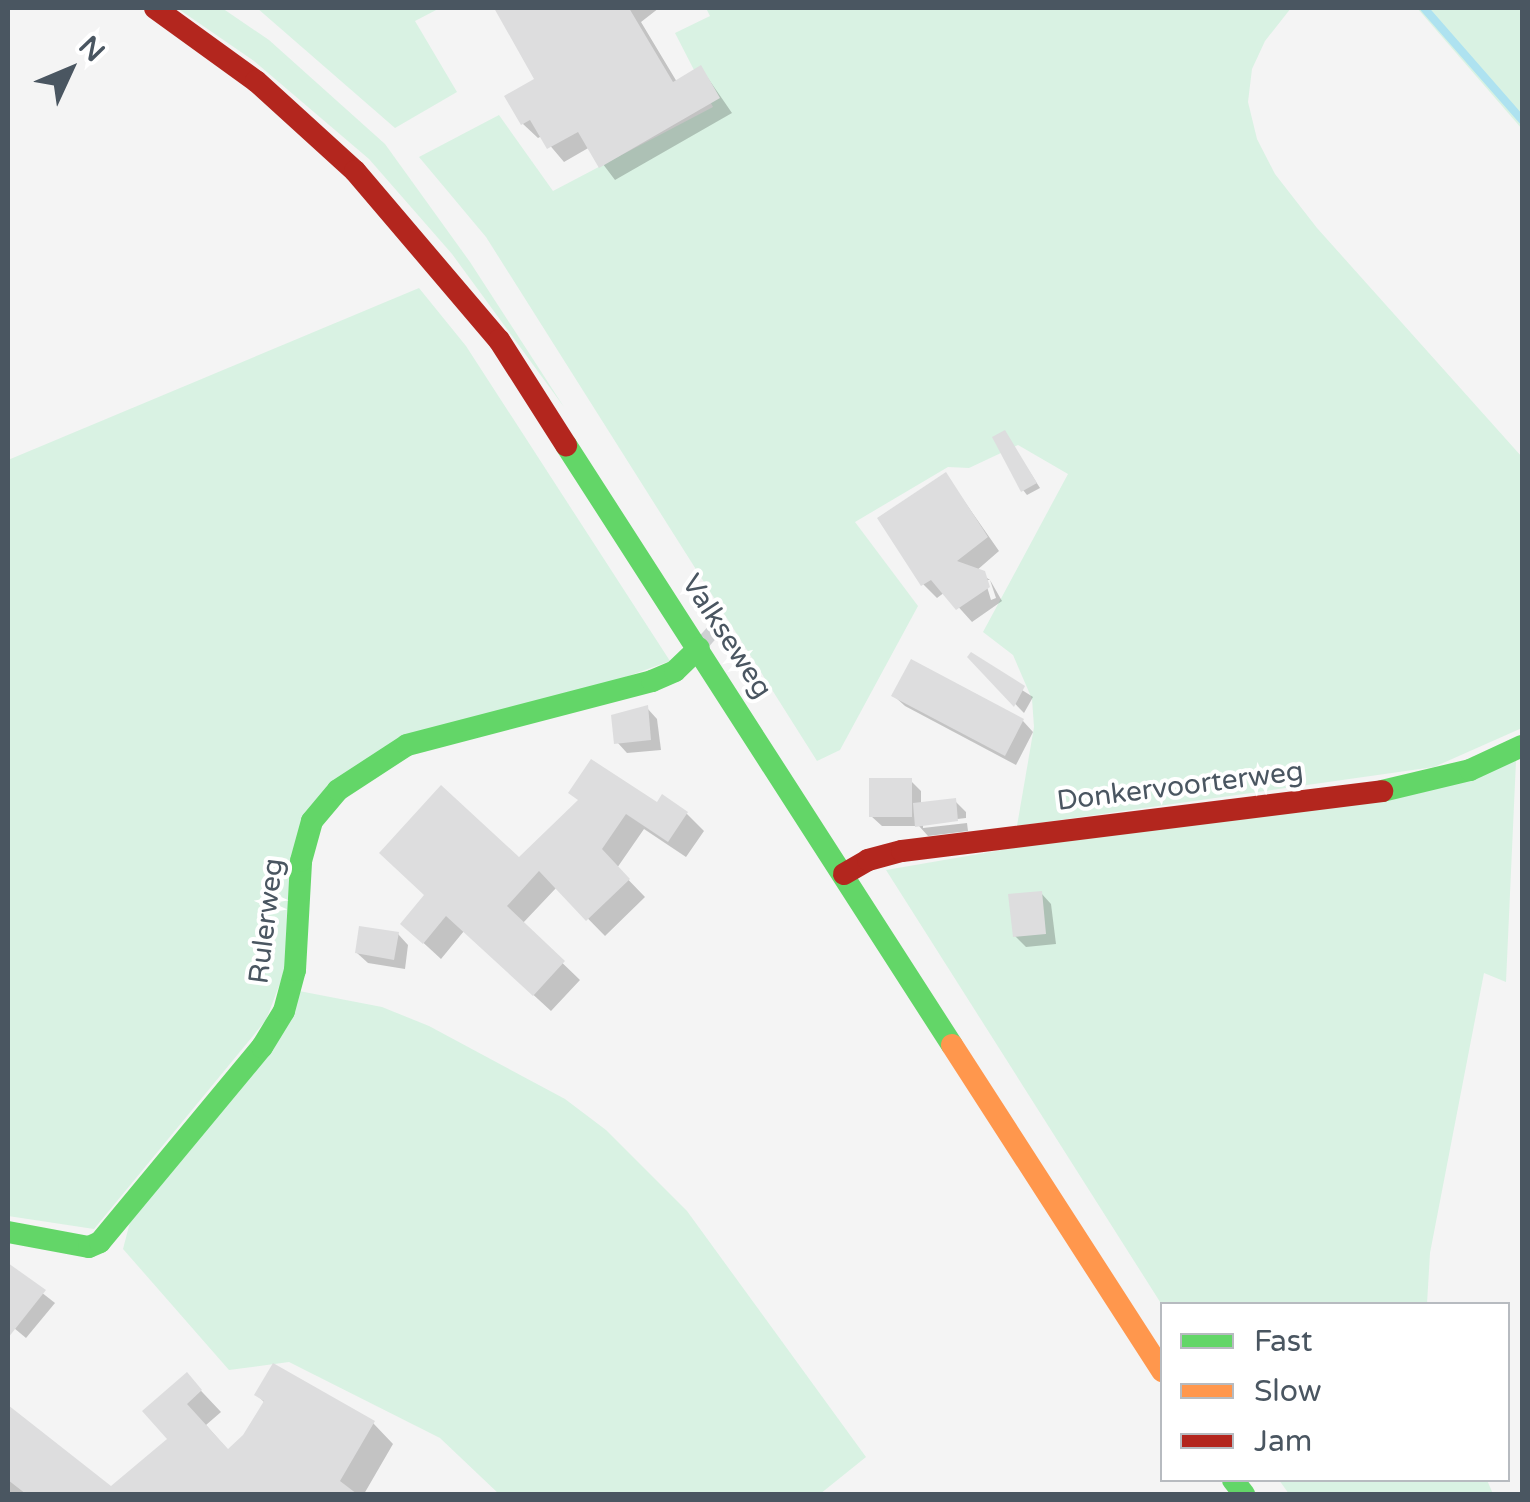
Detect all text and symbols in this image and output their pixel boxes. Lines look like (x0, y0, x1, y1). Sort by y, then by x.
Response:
north arrow (20, 20, 120, 120)
text: N (72, 29, 112, 69)
street label: Valkseweg (675, 568, 779, 704)
street label: Donkervoorterweg (1055, 754, 1305, 818)
street label: Rulerweg (242, 856, 290, 986)
legend (1160, 1302, 1510, 1482)
text: Fast (1254, 1323, 1313, 1360)
text: Slow (1254, 1373, 1322, 1410)
text: Jam (1254, 1423, 1312, 1460)

